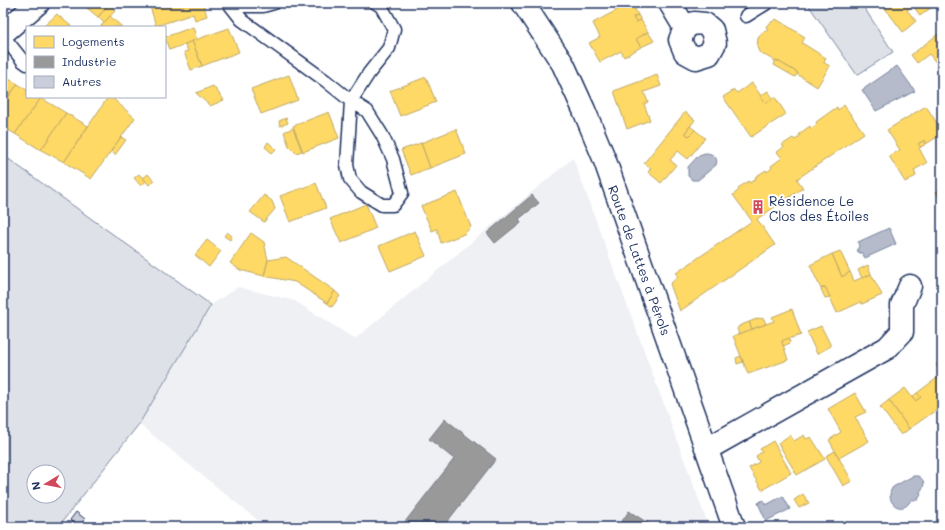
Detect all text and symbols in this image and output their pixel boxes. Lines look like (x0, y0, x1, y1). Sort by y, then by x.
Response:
legend (26, 26, 166, 98)
text: Logements (62, 33, 125, 49)
text: Industrie (62, 53, 116, 69)
text: Autres (62, 73, 102, 89)
street label: Route de Lattes à Pérols (605, 183, 675, 337)
place label: Résidence Le Clos des Étoiles (769, 192, 869, 224)
building icon: Résidence Le Clos des Étoiles (750, 199, 766, 215)
north arrow (26, 464, 66, 504)
text: N (28, 480, 44, 491)

